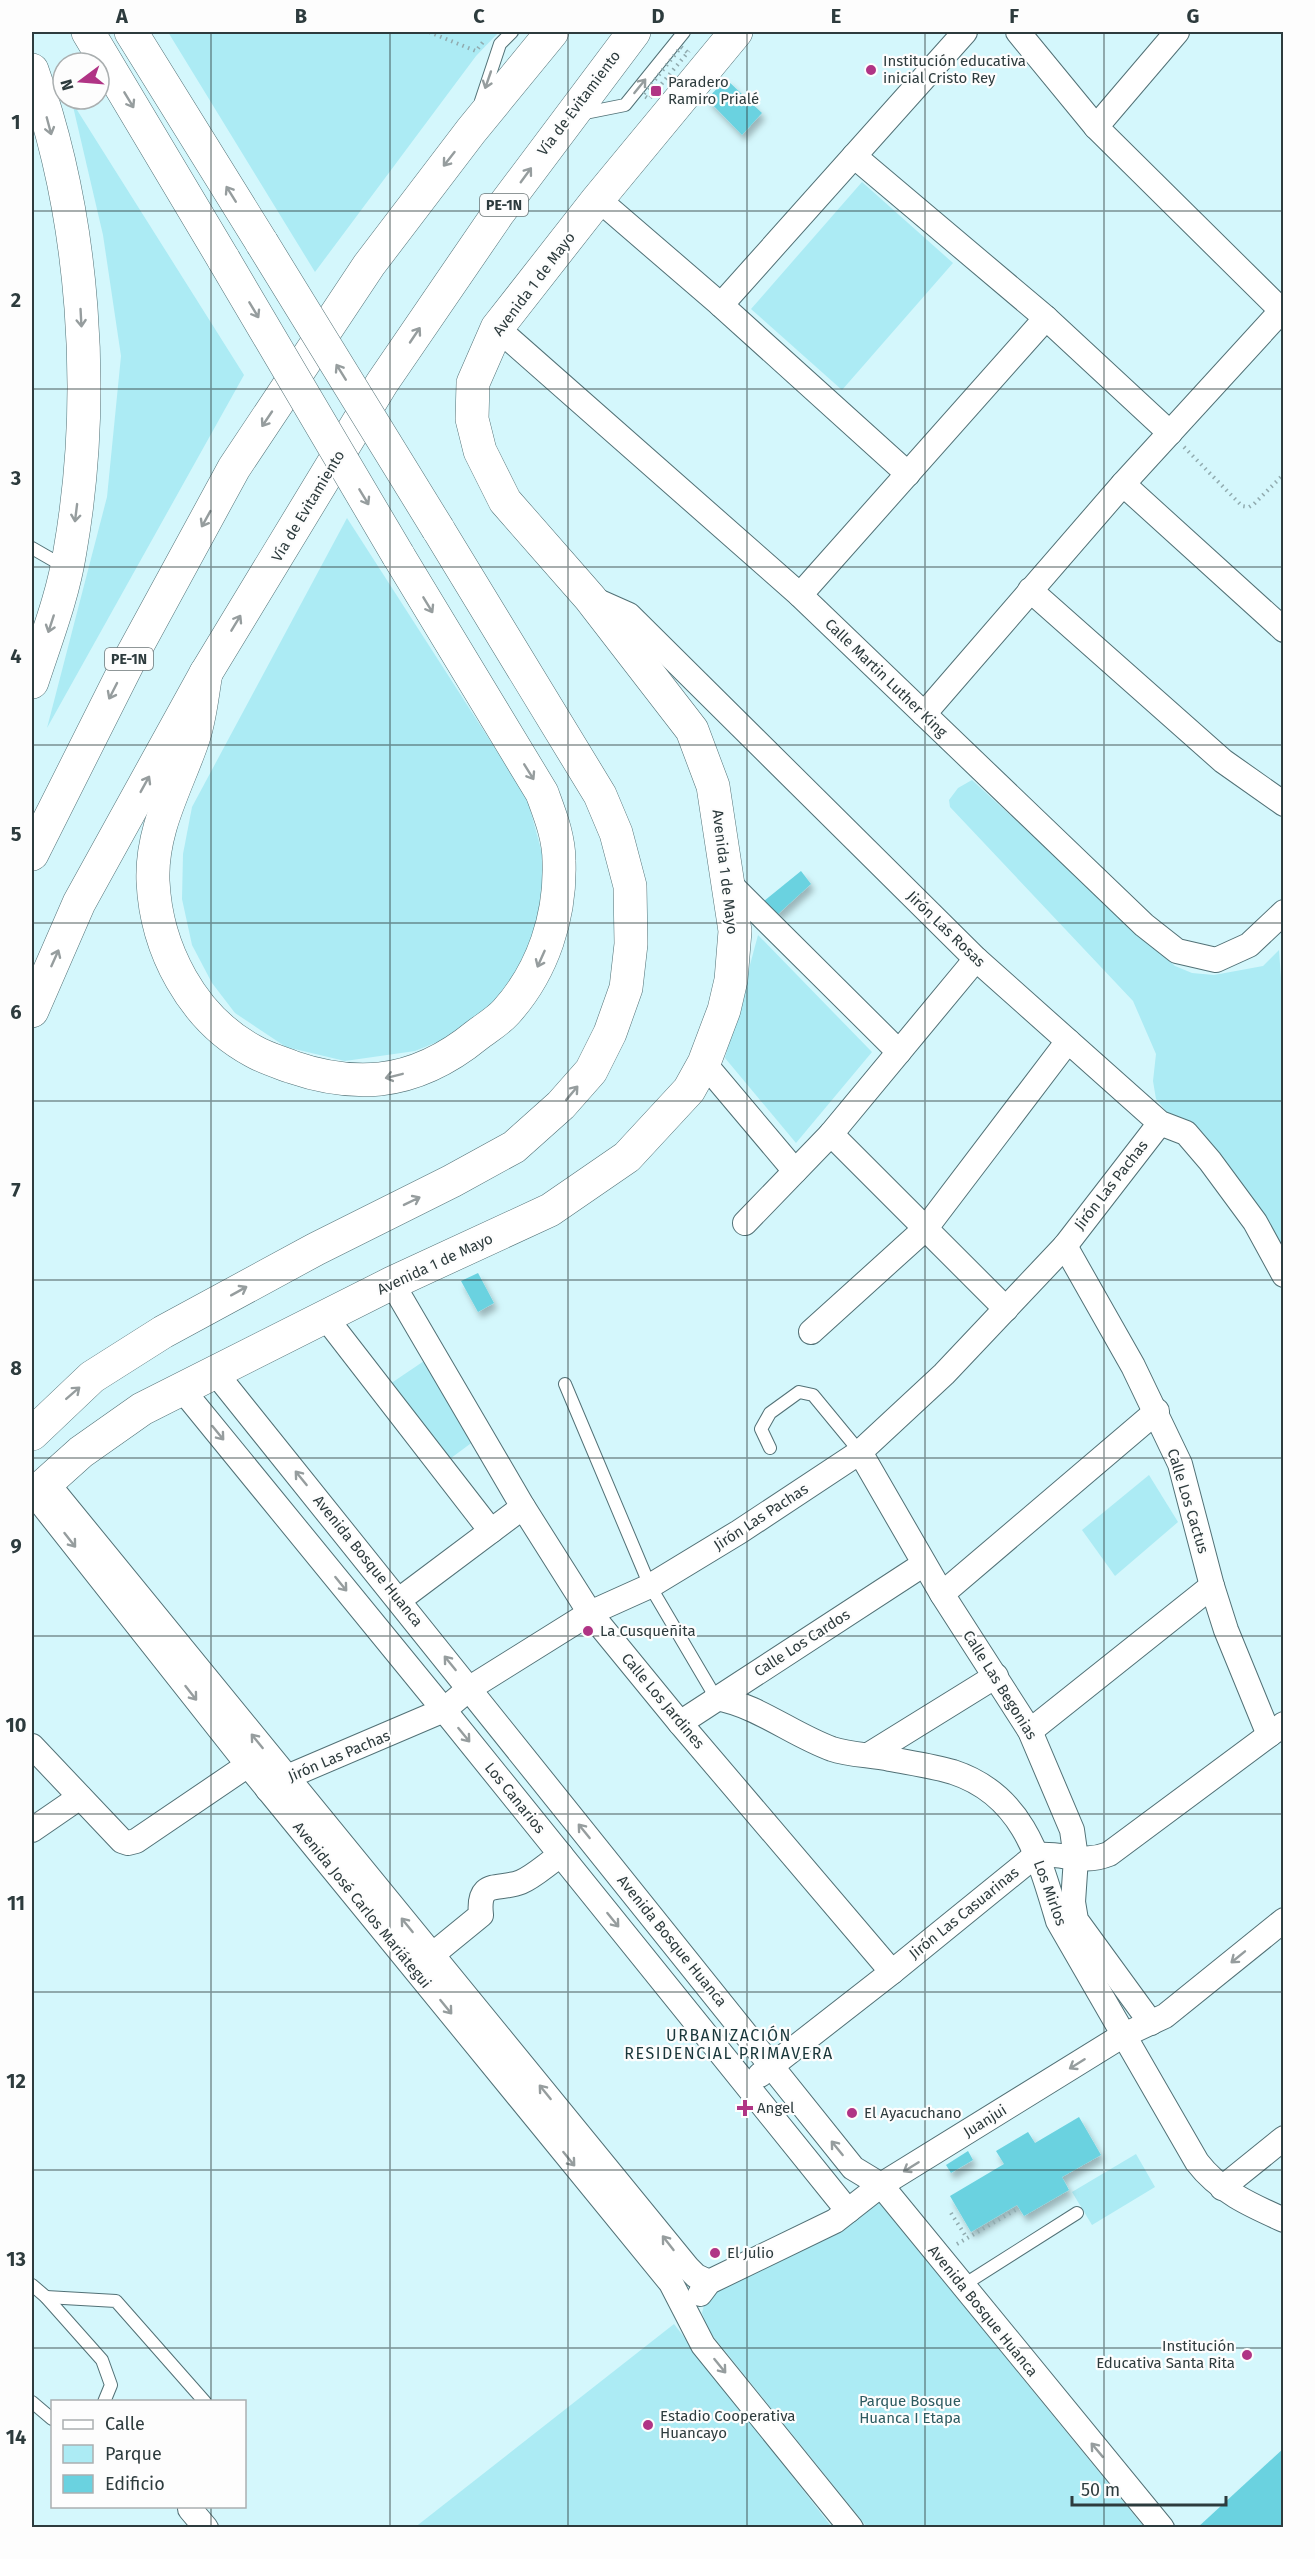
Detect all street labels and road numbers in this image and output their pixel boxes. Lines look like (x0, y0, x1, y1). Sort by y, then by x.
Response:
street label: Vía de Evitamiento (534, 47, 624, 159)
road number: PE-1N (480, 194, 528, 216)
street label: Avenida 1 de Mayo (489, 228, 579, 340)
street label: Vía de Evitamiento (268, 447, 348, 565)
street label: Calle Martin Luther King (821, 615, 951, 741)
road number: PE-1N (105, 648, 153, 670)
street label: Avenida 1 de Mayo (708, 809, 742, 935)
street label: Jirón Las Rosas (903, 887, 989, 971)
street label: Jirón Las Pachas (1070, 1137, 1152, 1233)
street label: Avenida 1 de Mayo (374, 1229, 496, 1299)
street label: Calle Los Cactus (1164, 1446, 1212, 1556)
street label: Jirón Las Pachas (710, 1480, 812, 1554)
street label: Avenida Bosque Huanca (309, 1492, 427, 1630)
street label: Calle Los Cardos (751, 1605, 853, 1681)
street label: Calle Las Begonias (959, 1627, 1041, 1743)
street label: Calle Los Jardines (618, 1650, 708, 1752)
street label: Jirón Las Pachas (285, 1726, 393, 1786)
street label: Los Canarios (481, 1759, 549, 1837)
street label: Avenida José Carlos Mariátegui (289, 1818, 435, 1992)
street label: Los Mirlos (1030, 1858, 1070, 1928)
street label: Jirón Las Casuarinas (906, 1863, 1022, 1963)
street label: Avenida Bosque Huanca (613, 1872, 731, 2010)
street label: Juanjui (960, 2101, 1010, 2141)
street label: Avenida Bosque Huanca (924, 2242, 1042, 2380)

